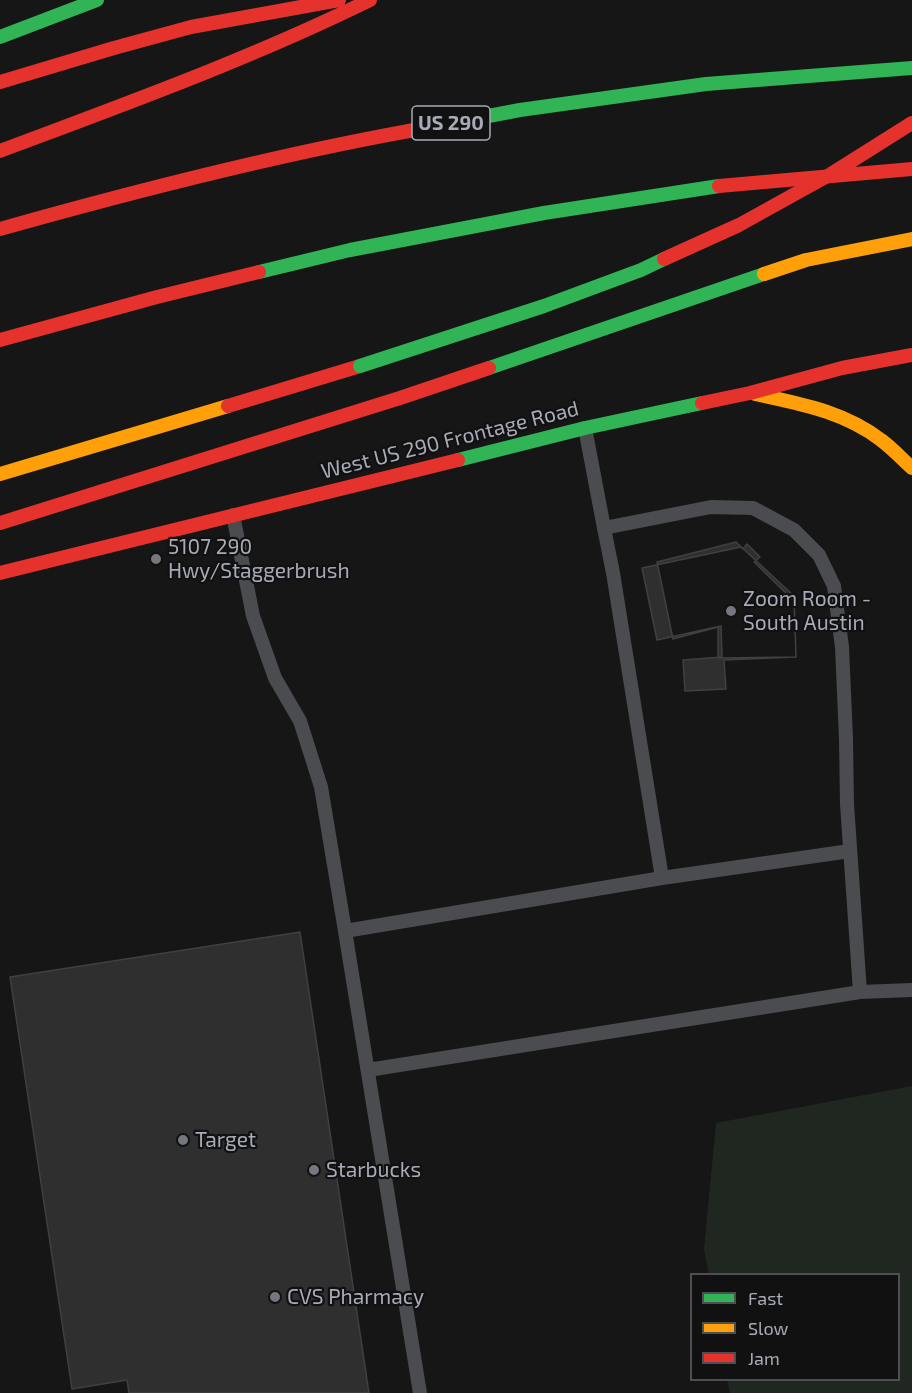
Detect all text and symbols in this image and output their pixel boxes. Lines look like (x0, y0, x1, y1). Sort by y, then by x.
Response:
road number: US 290 (412, 106, 490, 140)
street label: West US 290 Frontage Road (319, 396, 581, 484)
place label: 5107 290 Hwy/Staggerbrush (168, 534, 350, 584)
marker: 5107 290 Hwy/Staggerbrush (149, 552, 163, 566)
place label: Zoom Room - South Austin (743, 586, 871, 636)
marker: Zoom Room - South Austin (724, 604, 738, 618)
place label: Target (195, 1127, 256, 1153)
marker: Target (176, 1133, 190, 1147)
place label: Starbucks (326, 1157, 421, 1183)
marker: Starbucks (307, 1163, 321, 1177)
legend (690, 1273, 900, 1381)
place label: CVS Pharmacy (287, 1284, 424, 1310)
text: Fast (748, 1287, 783, 1309)
marker: CVS Pharmacy (268, 1290, 282, 1304)
text: Slow (748, 1317, 788, 1339)
text: Jam (748, 1347, 780, 1369)

